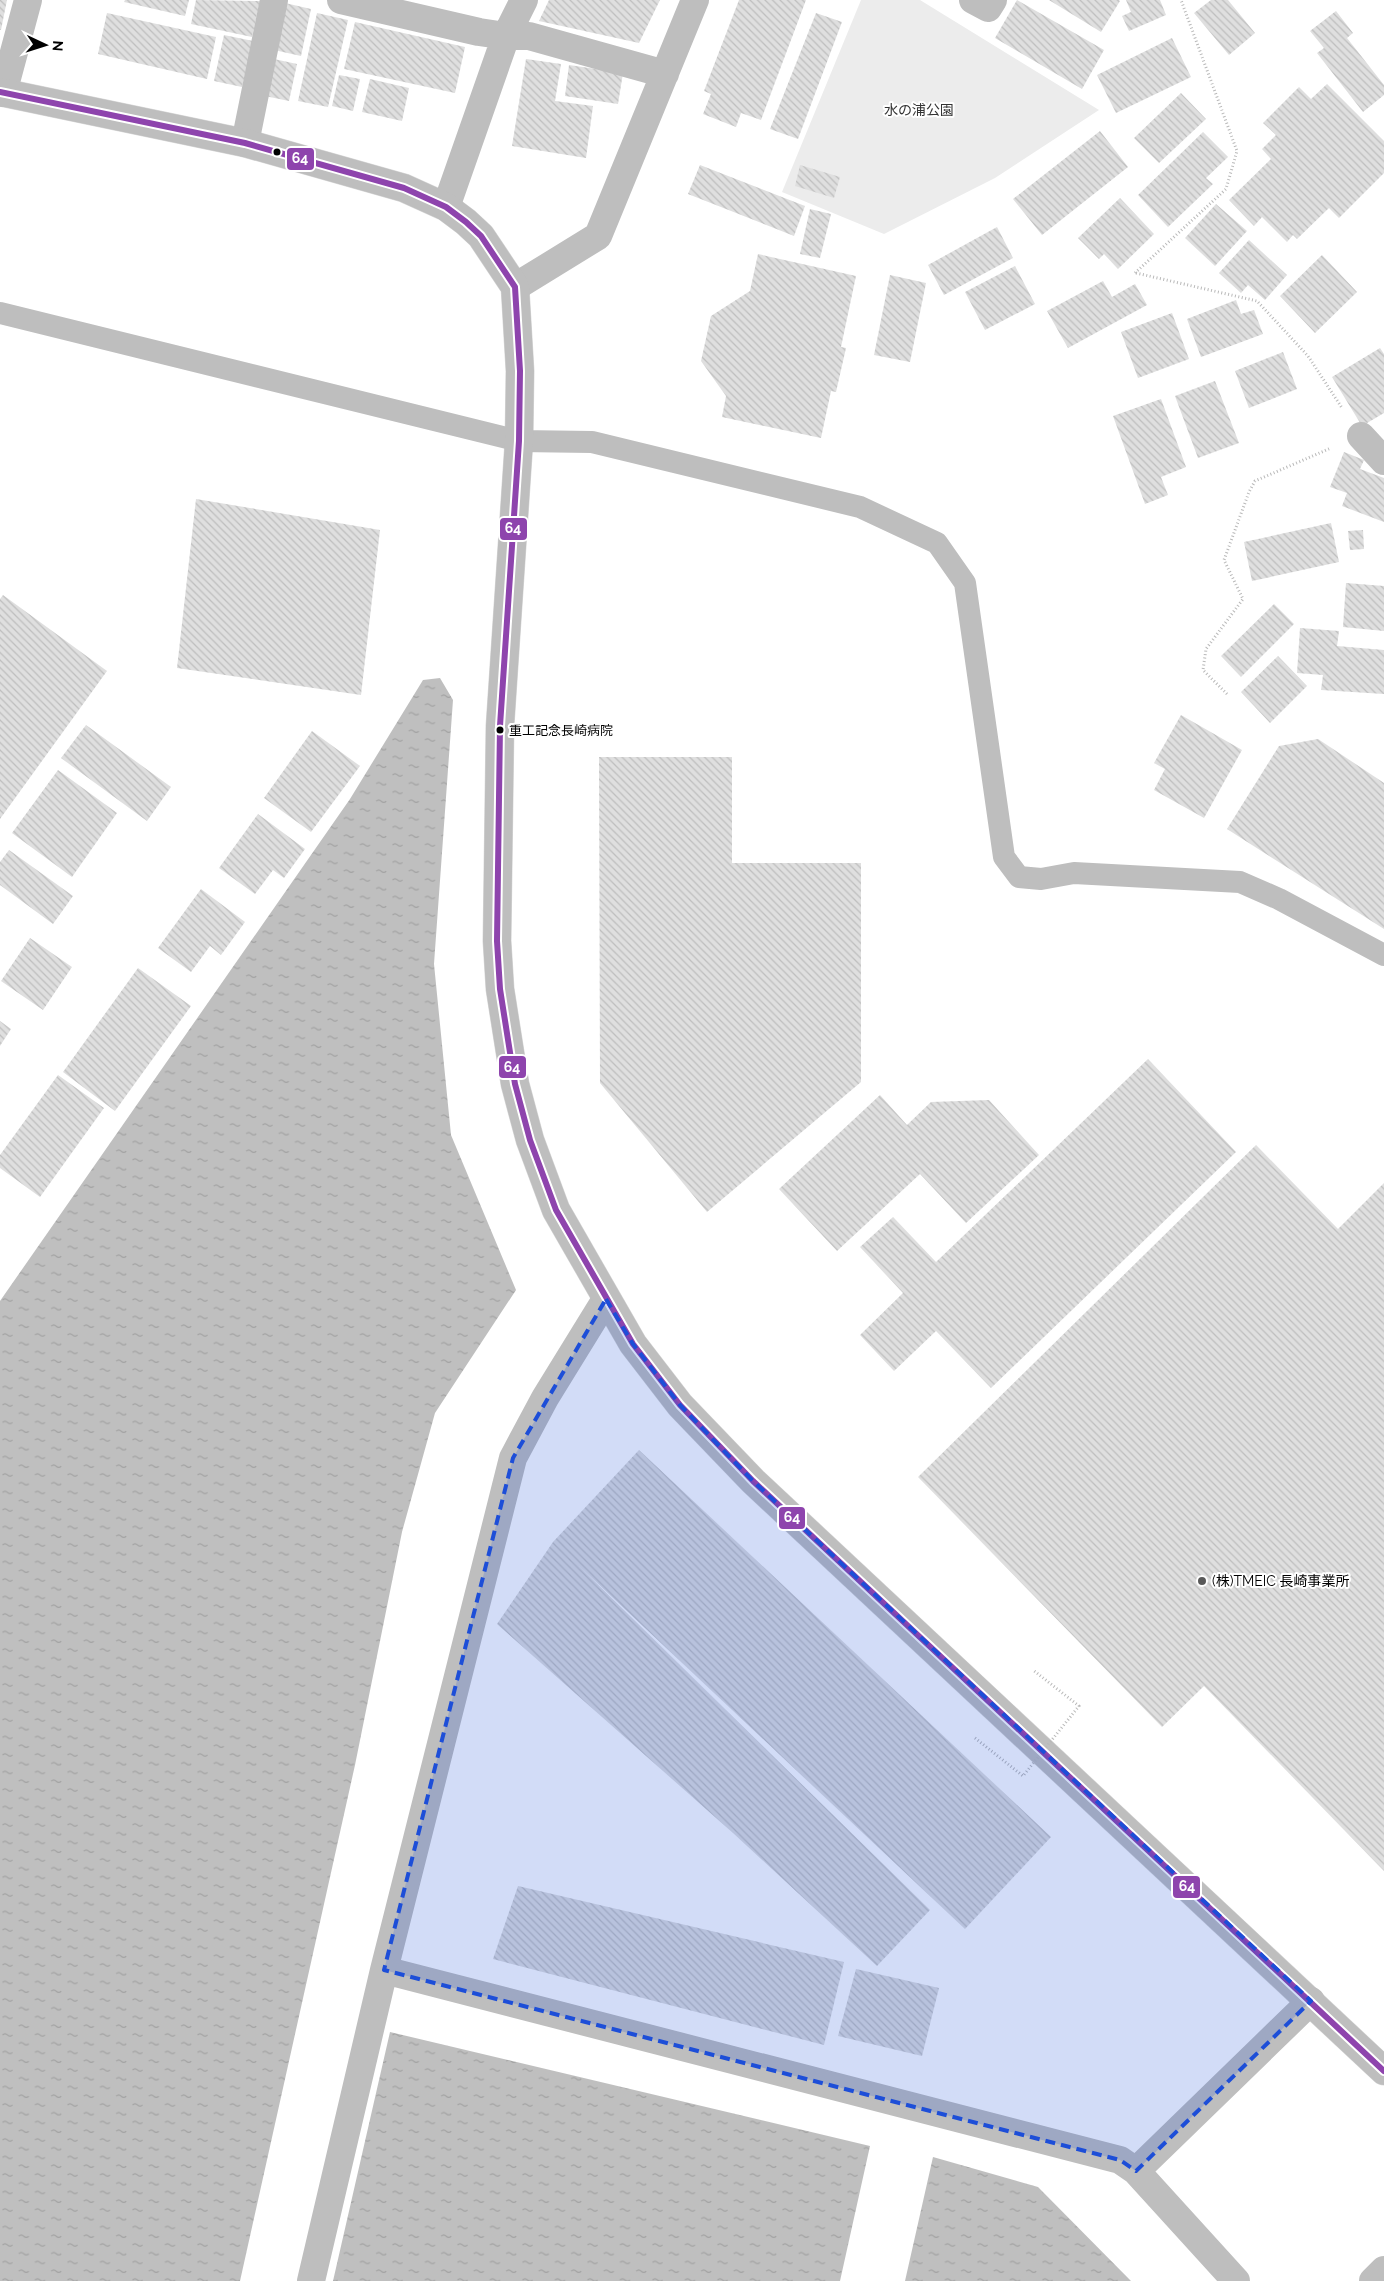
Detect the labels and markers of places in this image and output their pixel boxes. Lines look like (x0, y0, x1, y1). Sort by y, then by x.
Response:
unlabelled marker (272, 147, 282, 157)
place label: 重工記念長崎病院 (509, 723, 613, 738)
marker: 重工記念長崎病院 (495, 725, 505, 735)
place label: (株)TMEIC 長崎事業所 (1212, 1573, 1350, 1589)
marker: (株)TMEIC 長崎事業所 (1196, 1575, 1208, 1587)

